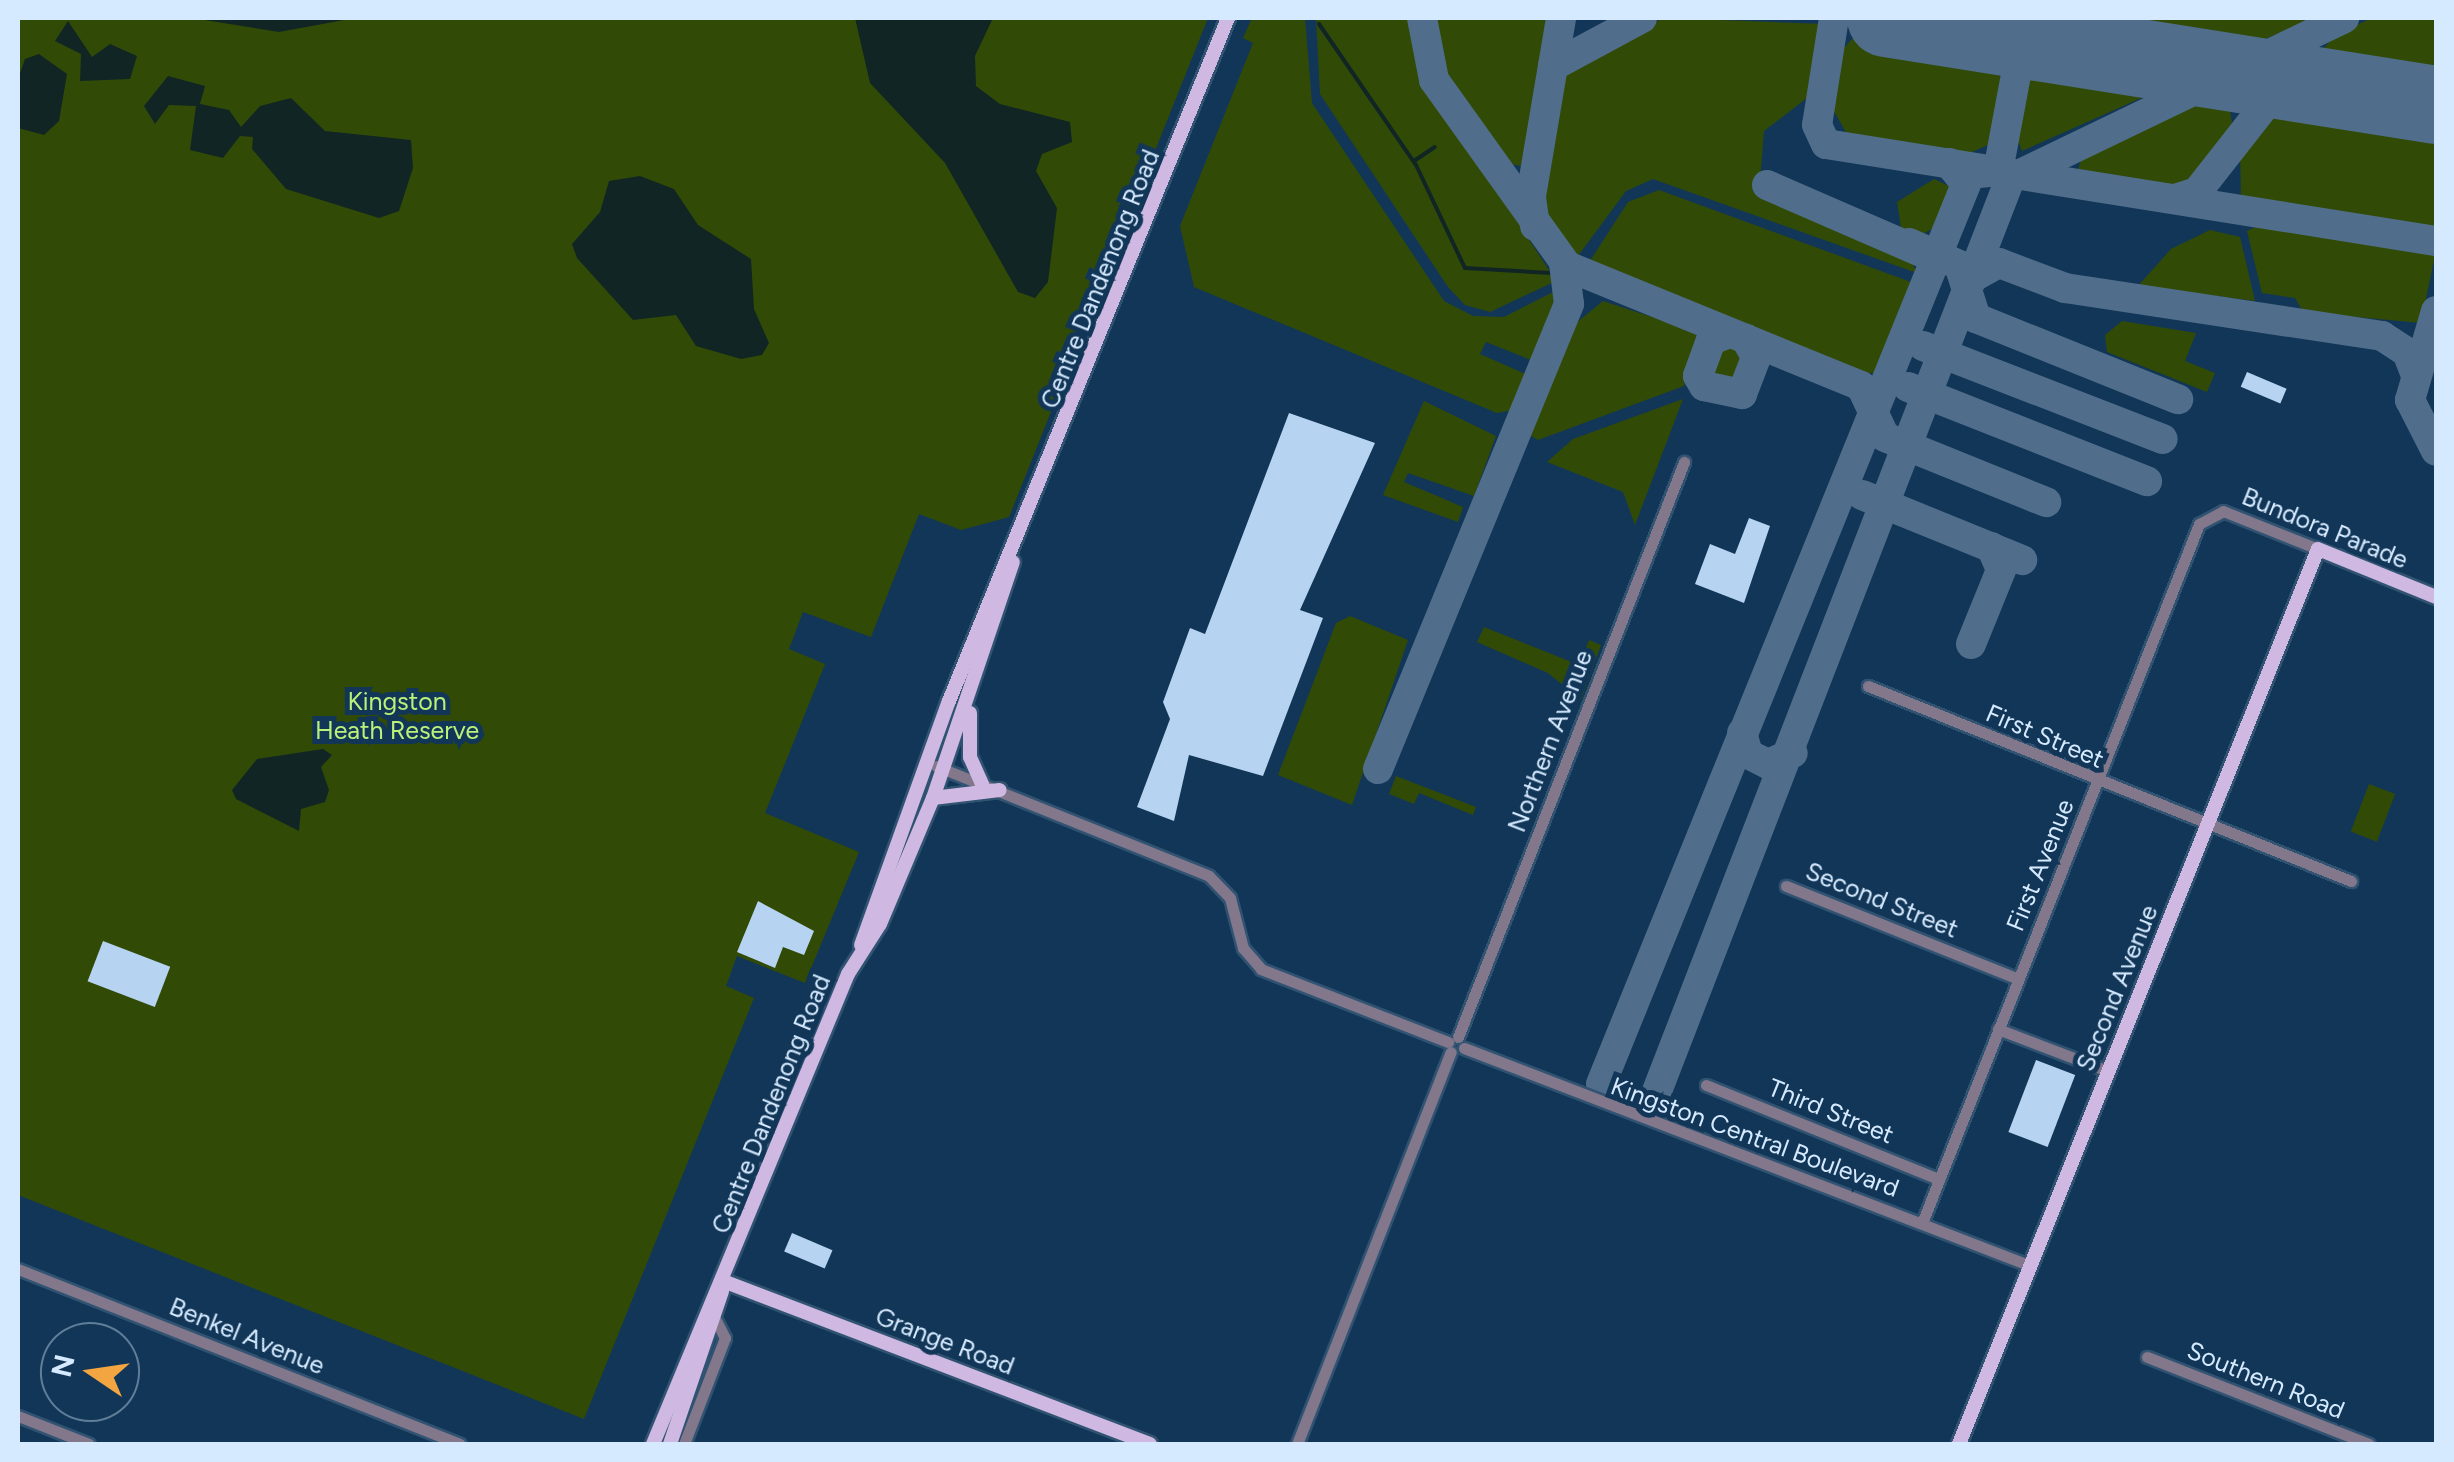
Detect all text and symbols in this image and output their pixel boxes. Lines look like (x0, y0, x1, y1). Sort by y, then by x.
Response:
street label: Centre Dandenong Road (1034, 145, 1166, 413)
street label: Bundora Parade (2238, 481, 2412, 575)
street label: Northern Avenue (1502, 646, 1598, 836)
park label: Kingston Heath Reserve (315, 687, 479, 746)
street label: First Street (1982, 698, 2108, 774)
street label: First Avenue (2000, 795, 2080, 935)
street label: Second Street (1801, 856, 1963, 944)
street label: Second Avenue (2070, 901, 2164, 1075)
street label: Centre Dandenong Road (705, 970, 837, 1238)
street label: Kingston Central Boulevard (1607, 1071, 1903, 1203)
street label: Third Street (1764, 1072, 1898, 1150)
street label: Benkel Avenue (165, 1291, 329, 1381)
street label: Grange Road (871, 1301, 1019, 1381)
north arrow (40, 1322, 140, 1422)
street label: Southern Road (2183, 1335, 2349, 1425)
text: N (44, 1351, 82, 1380)

